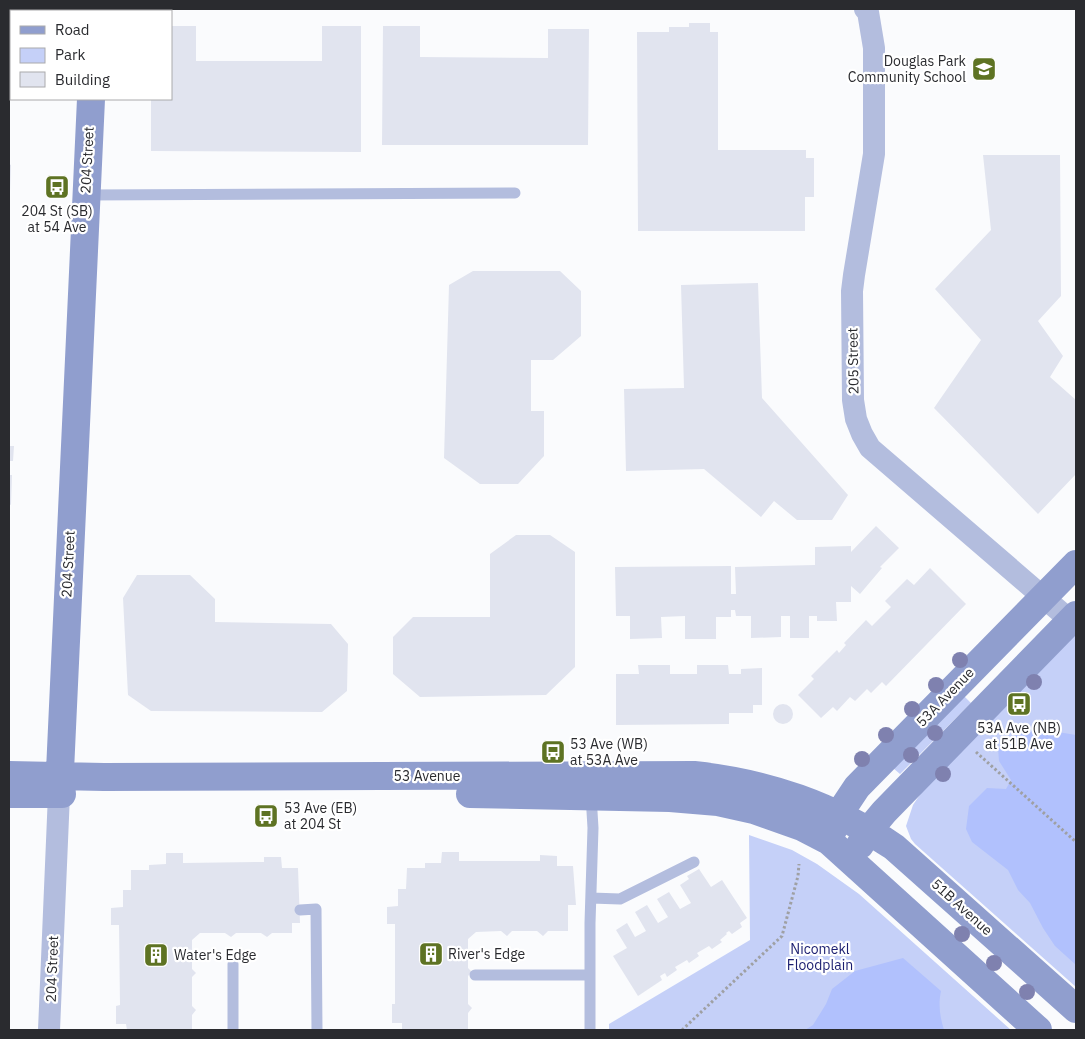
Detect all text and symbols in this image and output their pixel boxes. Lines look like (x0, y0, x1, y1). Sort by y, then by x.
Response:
legend (10, 10, 172, 100)
text: Road (55, 20, 90, 39)
text: Park (55, 45, 85, 64)
place label: Douglas Park Community School (848, 52, 967, 86)
school or university icon: Douglas Park Community School (971, 56, 997, 82)
text: Building (55, 70, 110, 89)
street label: 204 Street (76, 126, 98, 194)
bus stop icon: 204 St (SB) at 54 Ave (44, 174, 70, 200)
place label: 204 St (SB) at 54 Ave (21, 202, 93, 236)
street label: 205 Street (843, 327, 863, 395)
street label: 204 Street (57, 530, 79, 598)
street label: 53A Avenue (912, 663, 978, 731)
bus stop icon: 53A Ave (NB) at 51B Ave (1006, 691, 1032, 717)
place label: 53A Ave (NB) at 51B Ave (977, 719, 1061, 753)
place label: 53 Ave (WB) at 53A Ave (570, 735, 648, 769)
bus stop icon: 53 Ave (WB) at 53A Ave (540, 739, 566, 765)
street label: 53 Avenue (394, 767, 461, 785)
place label: 53 Ave (EB) at 204 St (284, 799, 357, 833)
bus stop icon: 53 Ave (EB) at 204 St (253, 803, 279, 829)
street label: 51B Avenue (928, 875, 996, 939)
street label: 204 Street (42, 935, 62, 1003)
park label: Nicomekl Floodplain (787, 940, 853, 974)
building icon: River's Edge (418, 941, 444, 967)
building icon: Water's Edge (143, 942, 169, 968)
place label: River's Edge (448, 945, 525, 963)
place label: Water's Edge (174, 946, 257, 964)

